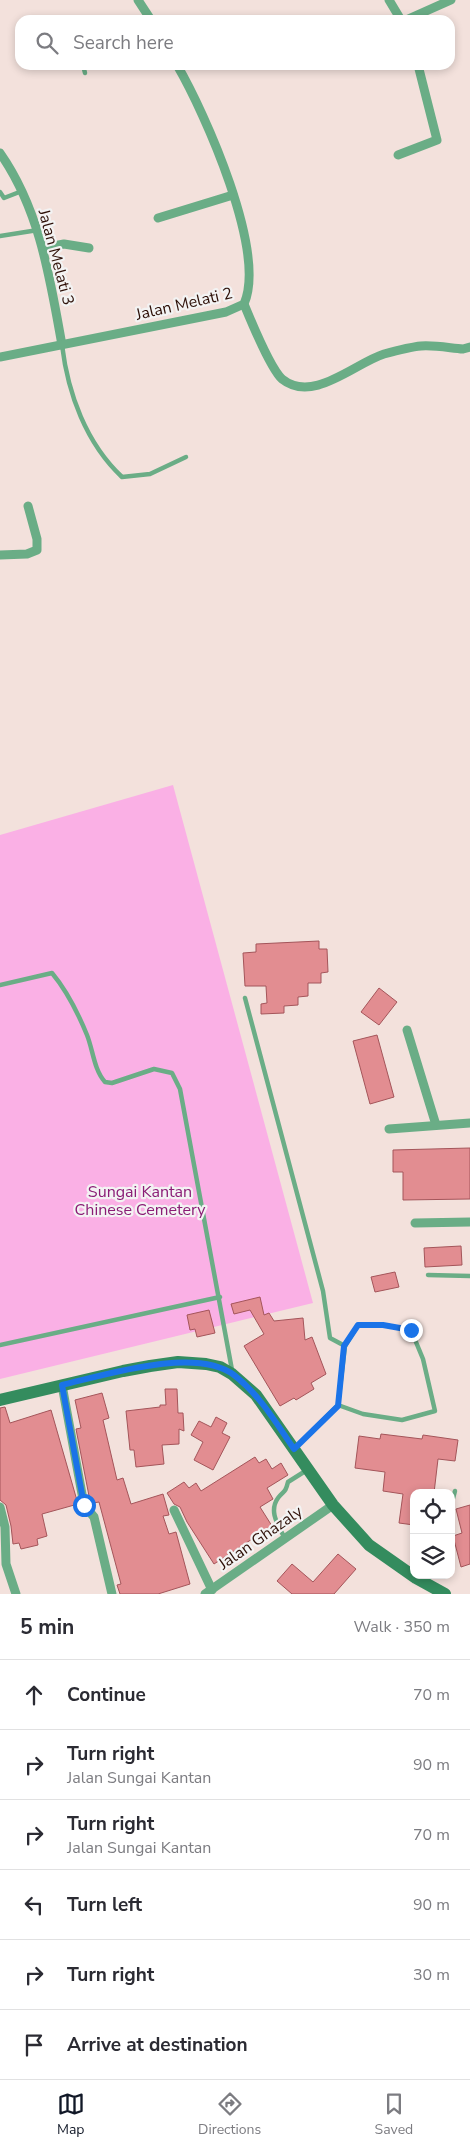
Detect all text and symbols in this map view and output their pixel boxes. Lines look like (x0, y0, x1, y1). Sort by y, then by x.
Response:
search box (15, 15, 455, 70)
icon: search (33, 29, 61, 57)
text: Search here (73, 30, 174, 56)
street label: Jalan Melati 3 (32, 206, 79, 308)
street label: Jalan Melati 2 (133, 282, 235, 326)
park label: Sungai Kantan Chinese Cemetery (75, 1181, 206, 1221)
route end (400, 1319, 423, 1342)
map controls (410, 1489, 455, 1579)
button: locate (410, 1489, 455, 1534)
route start (73, 1494, 96, 1517)
street label: Jalan Ghazaly (213, 1500, 308, 1575)
button: layers (410, 1534, 455, 1579)
text: 5 min (20, 1613, 74, 1641)
text: Walk · 350 m (354, 1616, 450, 1638)
icon: ahead (20, 1681, 48, 1709)
text: Continue (67, 1682, 146, 1708)
text: 70 m (413, 1684, 450, 1706)
text: Turn right (67, 1741, 154, 1767)
icon: right (20, 1751, 48, 1779)
text: 90 m (413, 1754, 450, 1776)
text: Jalan Sungai Kantan (67, 1767, 211, 1789)
text: Turn right (67, 1811, 154, 1837)
icon: right (20, 1821, 48, 1849)
text: 70 m (413, 1824, 450, 1846)
text: Jalan Sungai Kantan (67, 1837, 211, 1859)
icon: left (20, 1891, 48, 1919)
text: Turn left (67, 1892, 142, 1918)
text: 90 m (413, 1894, 450, 1916)
icon: right (20, 1961, 48, 1989)
text: Turn right (67, 1962, 154, 1988)
text: 30 m (413, 1964, 450, 1986)
icon: arrive (20, 2031, 48, 2059)
text: Arrive at destination (67, 2032, 248, 2058)
tab: Map (57, 2090, 85, 2139)
tab: Directions (198, 2090, 261, 2139)
tab: Saved (375, 2090, 413, 2139)

